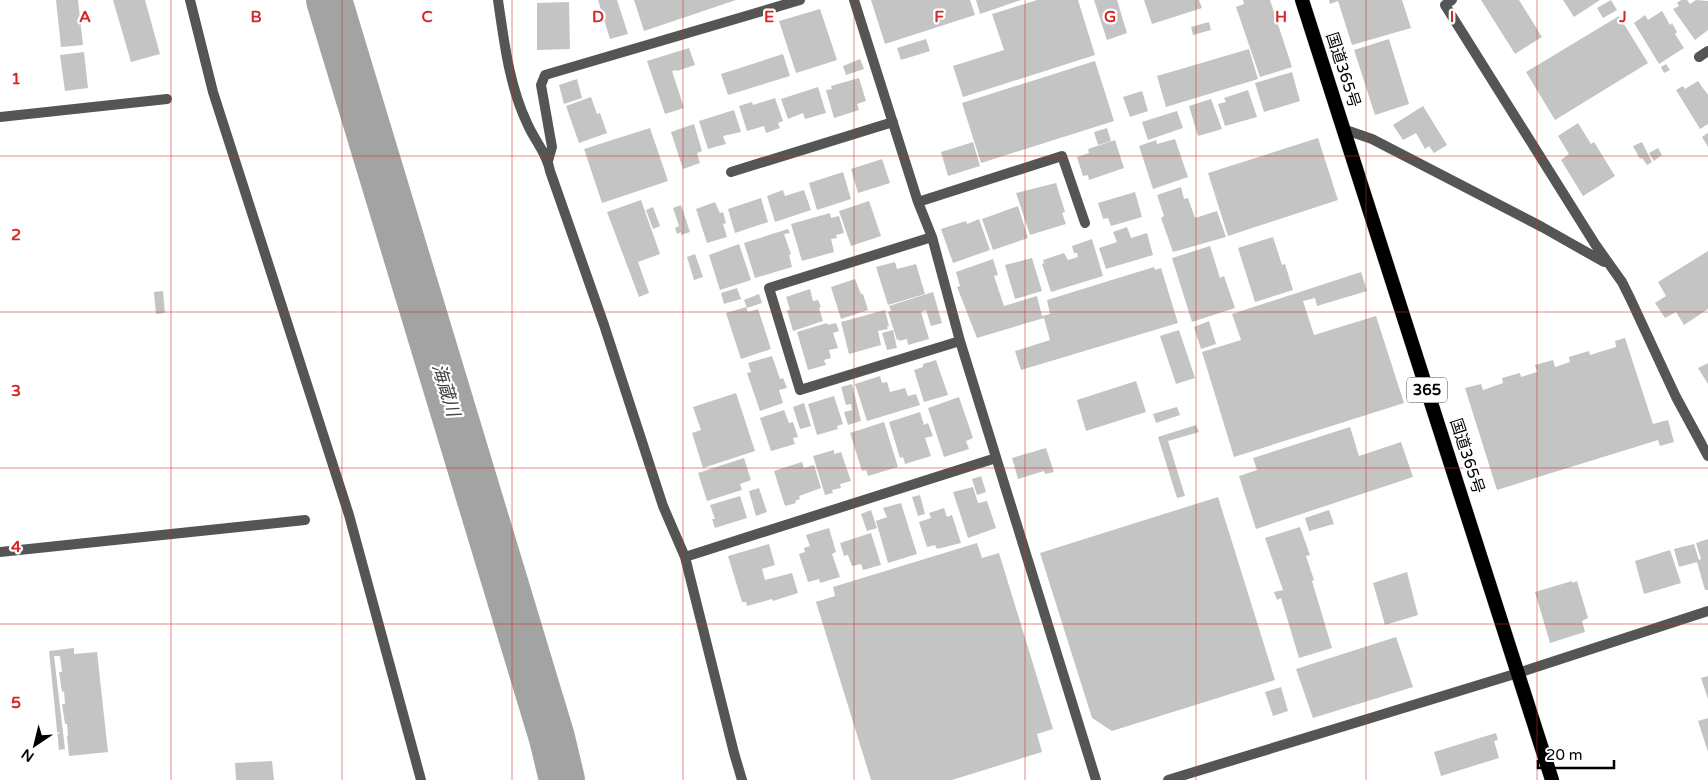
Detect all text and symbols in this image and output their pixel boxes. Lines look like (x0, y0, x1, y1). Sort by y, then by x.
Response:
text: A (79, 7, 91, 27)
text: B (250, 7, 262, 27)
text: C (421, 7, 433, 27)
text: D (592, 7, 604, 27)
text: E (764, 7, 774, 27)
text: F (934, 7, 944, 27)
text: G (1104, 7, 1116, 27)
text: H (1275, 7, 1287, 27)
text: I (1450, 7, 1454, 27)
text: J (1618, 7, 1627, 27)
street label: 国道365号 (1321, 30, 1365, 110)
text: 1 (11, 69, 21, 89)
text: 2 (11, 225, 21, 245)
water label: 海蔵川 (428, 361, 465, 421)
road number: 365 (1407, 378, 1447, 402)
text: 3 (11, 381, 21, 401)
street label: 国道365号 (1445, 416, 1489, 496)
text: 4 (11, 537, 21, 557)
text: 5 (11, 693, 21, 713)
north arrow (10, 720, 60, 770)
scale bar (1538, 738, 1614, 770)
text: N (18, 745, 37, 765)
text: 20 m (1546, 746, 1583, 764)

